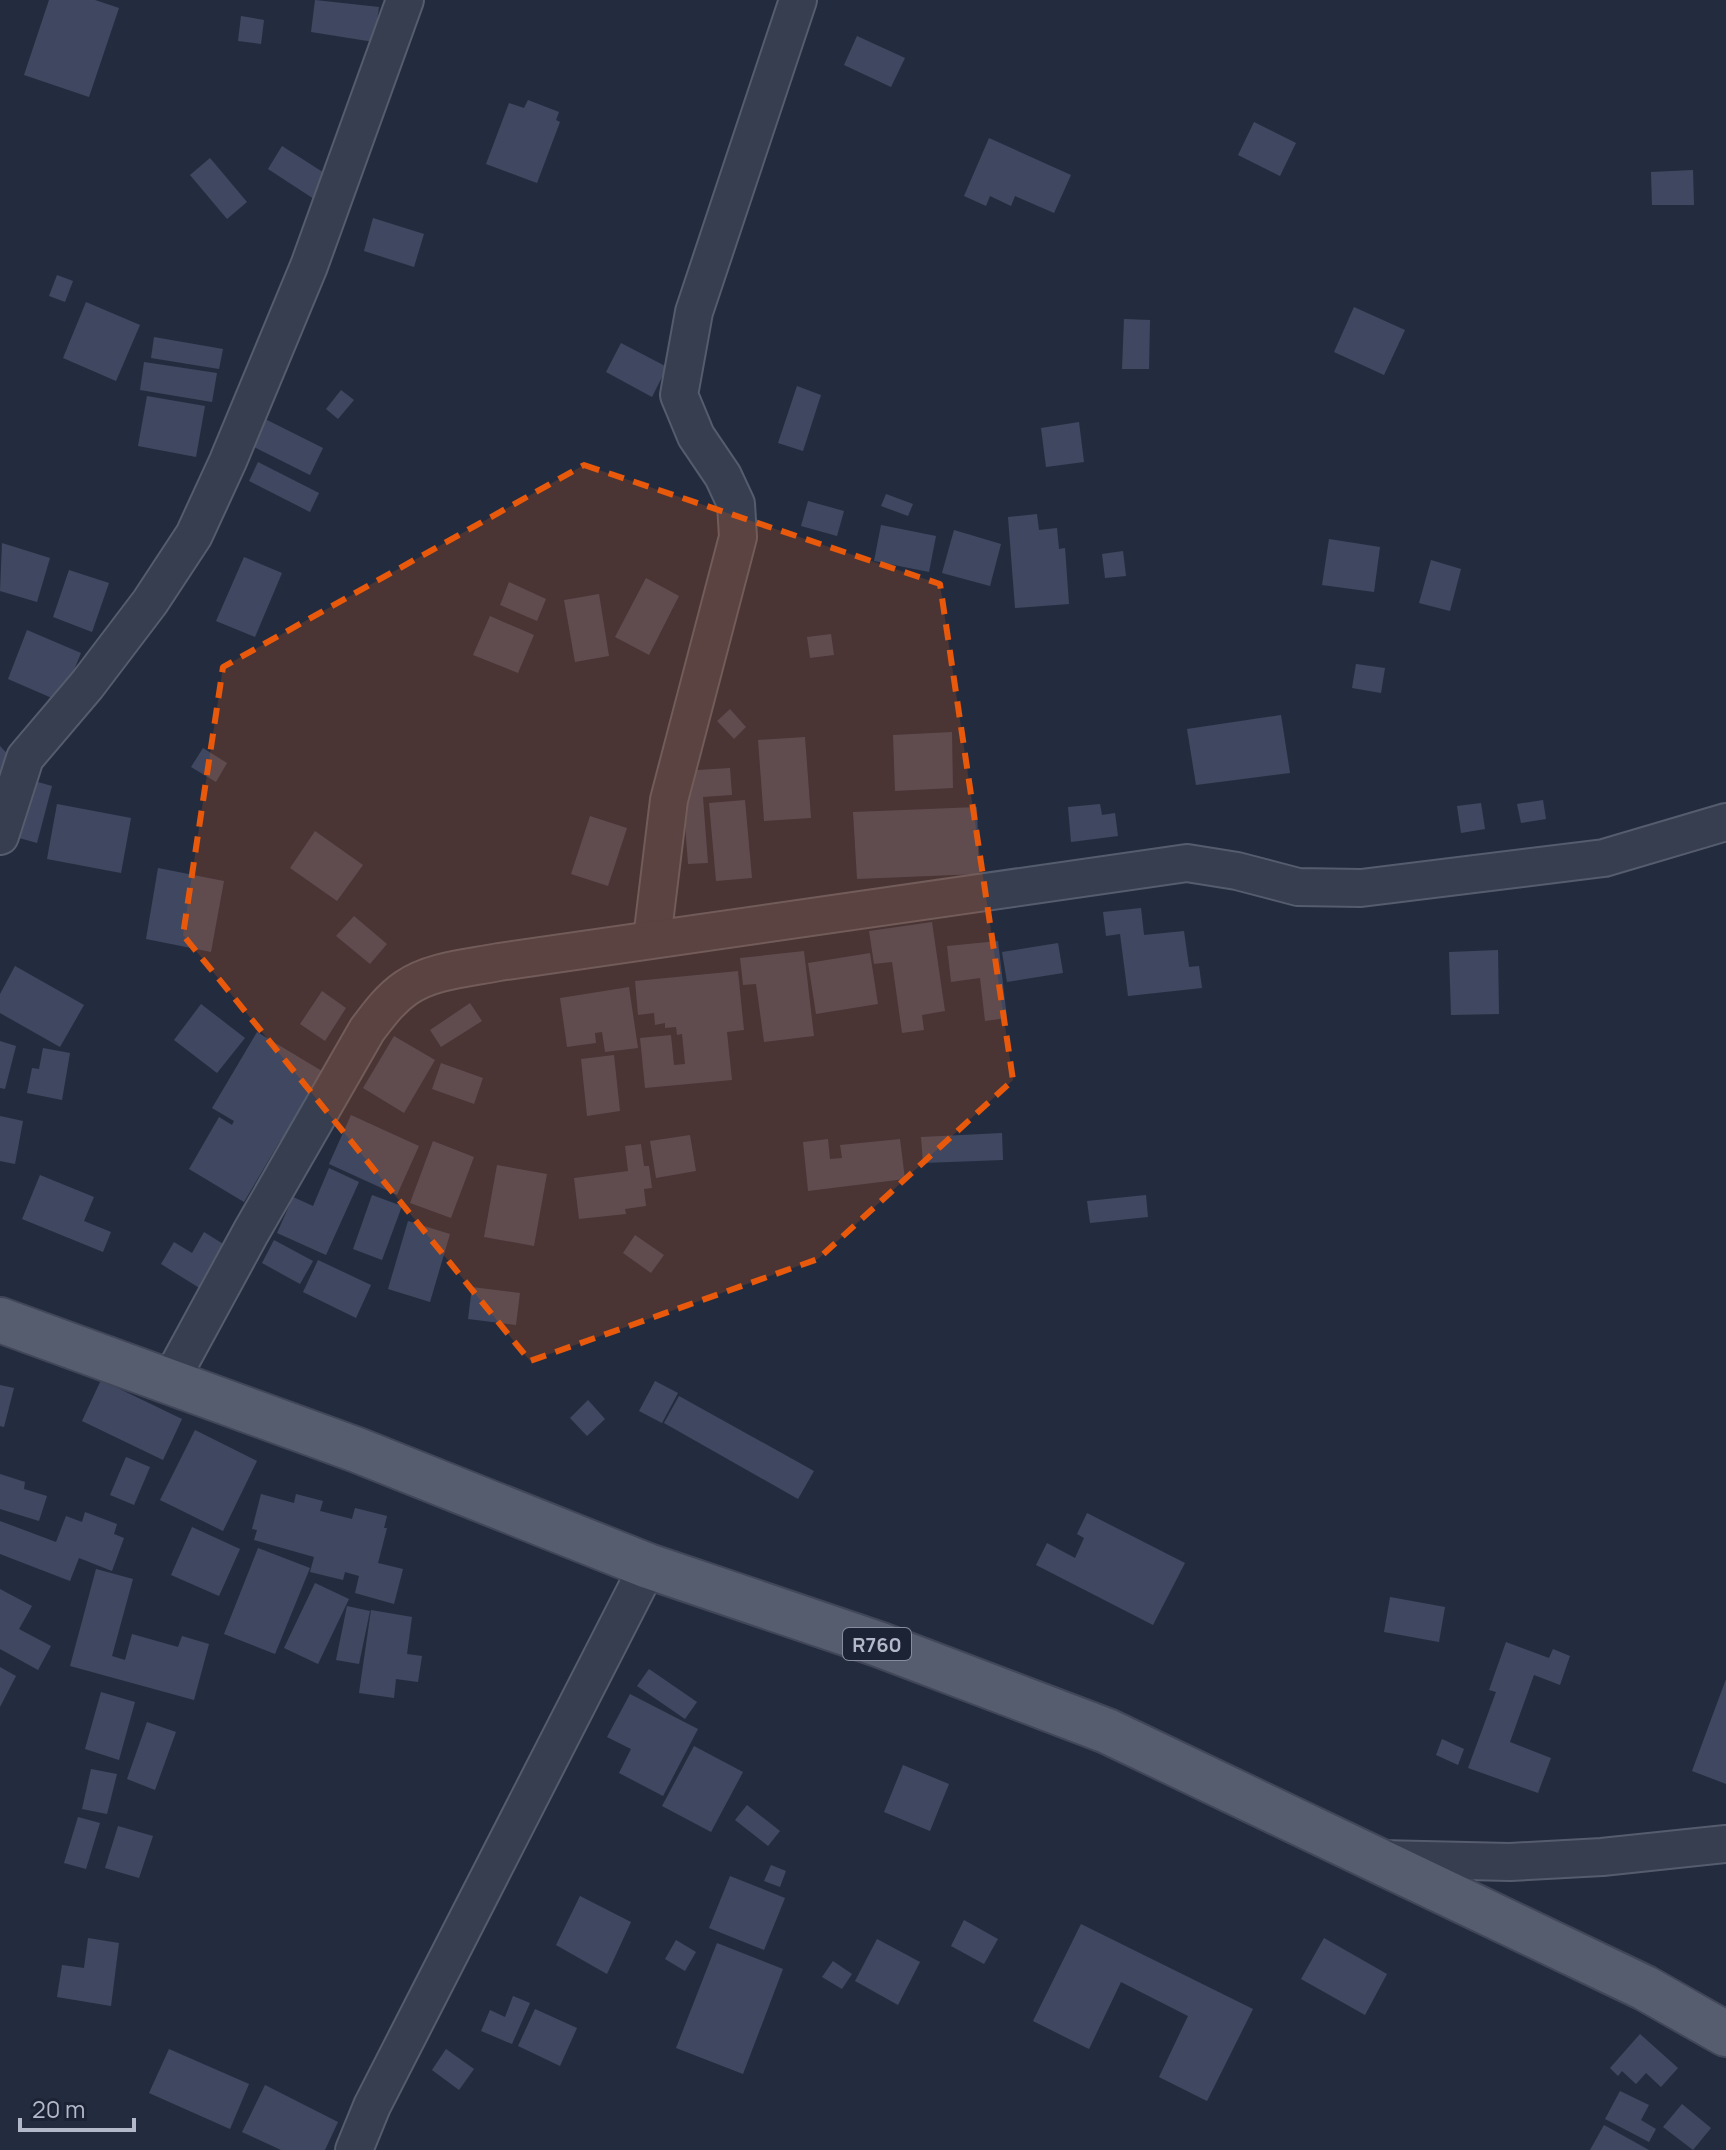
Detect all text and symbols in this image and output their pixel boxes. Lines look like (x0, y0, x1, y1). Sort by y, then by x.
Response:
road number: R760 (843, 1628, 911, 1660)
scale bar (20, 2082, 134, 2132)
text: 20 m (32, 2092, 85, 2125)

